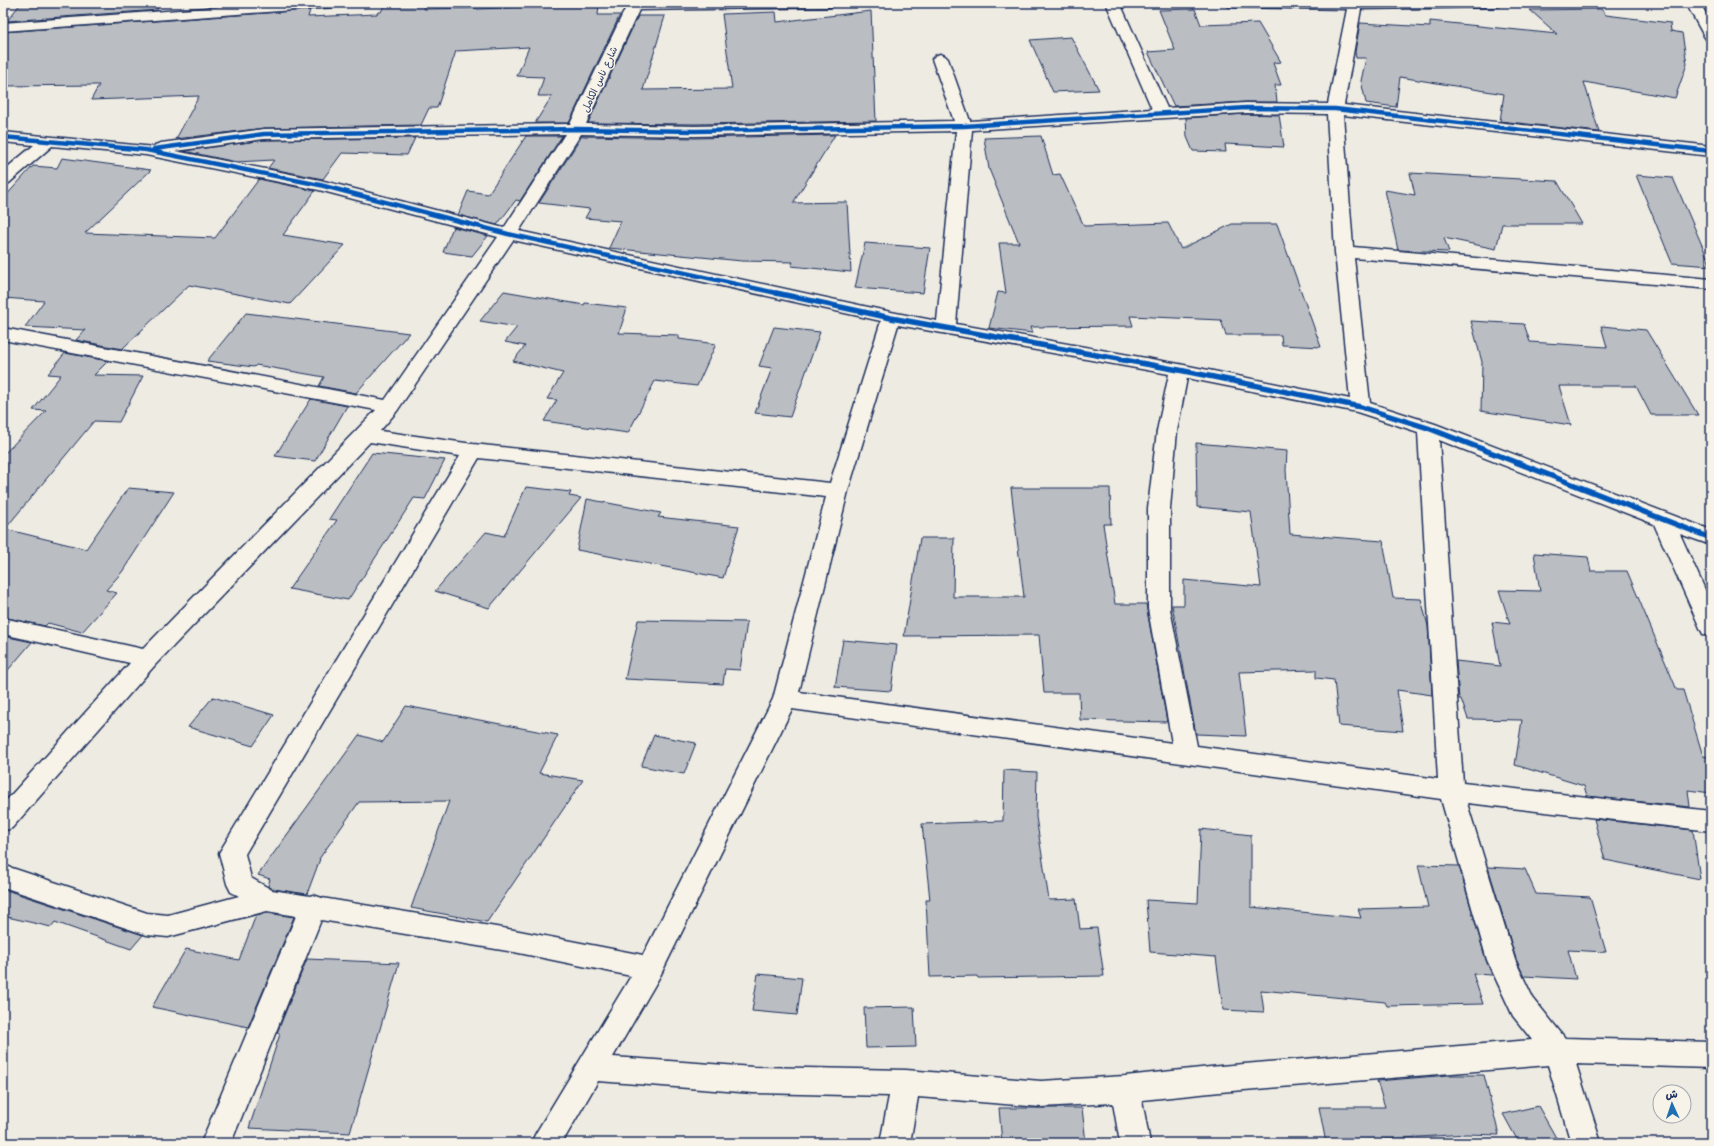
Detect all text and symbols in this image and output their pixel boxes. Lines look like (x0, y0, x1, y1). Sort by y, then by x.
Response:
street label: شارع ناس الكامل (579, 44, 621, 115)
north arrow (1652, 1084, 1692, 1124)
text: ش (1665, 1087, 1678, 1102)

